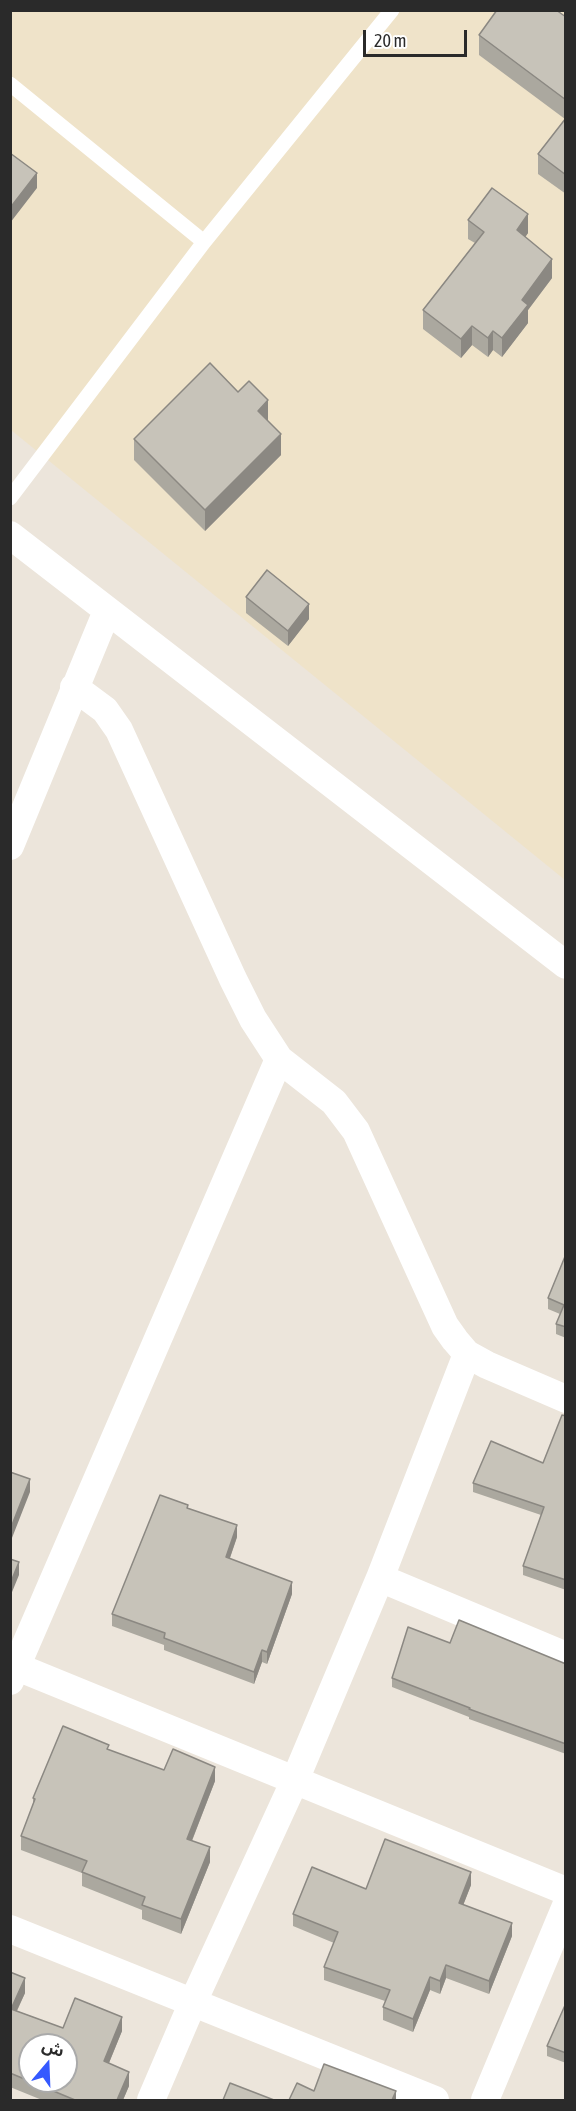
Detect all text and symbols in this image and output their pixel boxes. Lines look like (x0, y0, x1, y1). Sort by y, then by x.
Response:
scale bar (366, 18, 470, 56)
text: 20 m (374, 30, 406, 51)
north arrow (18, 2033, 78, 2093)
text: ش (40, 2036, 66, 2060)

